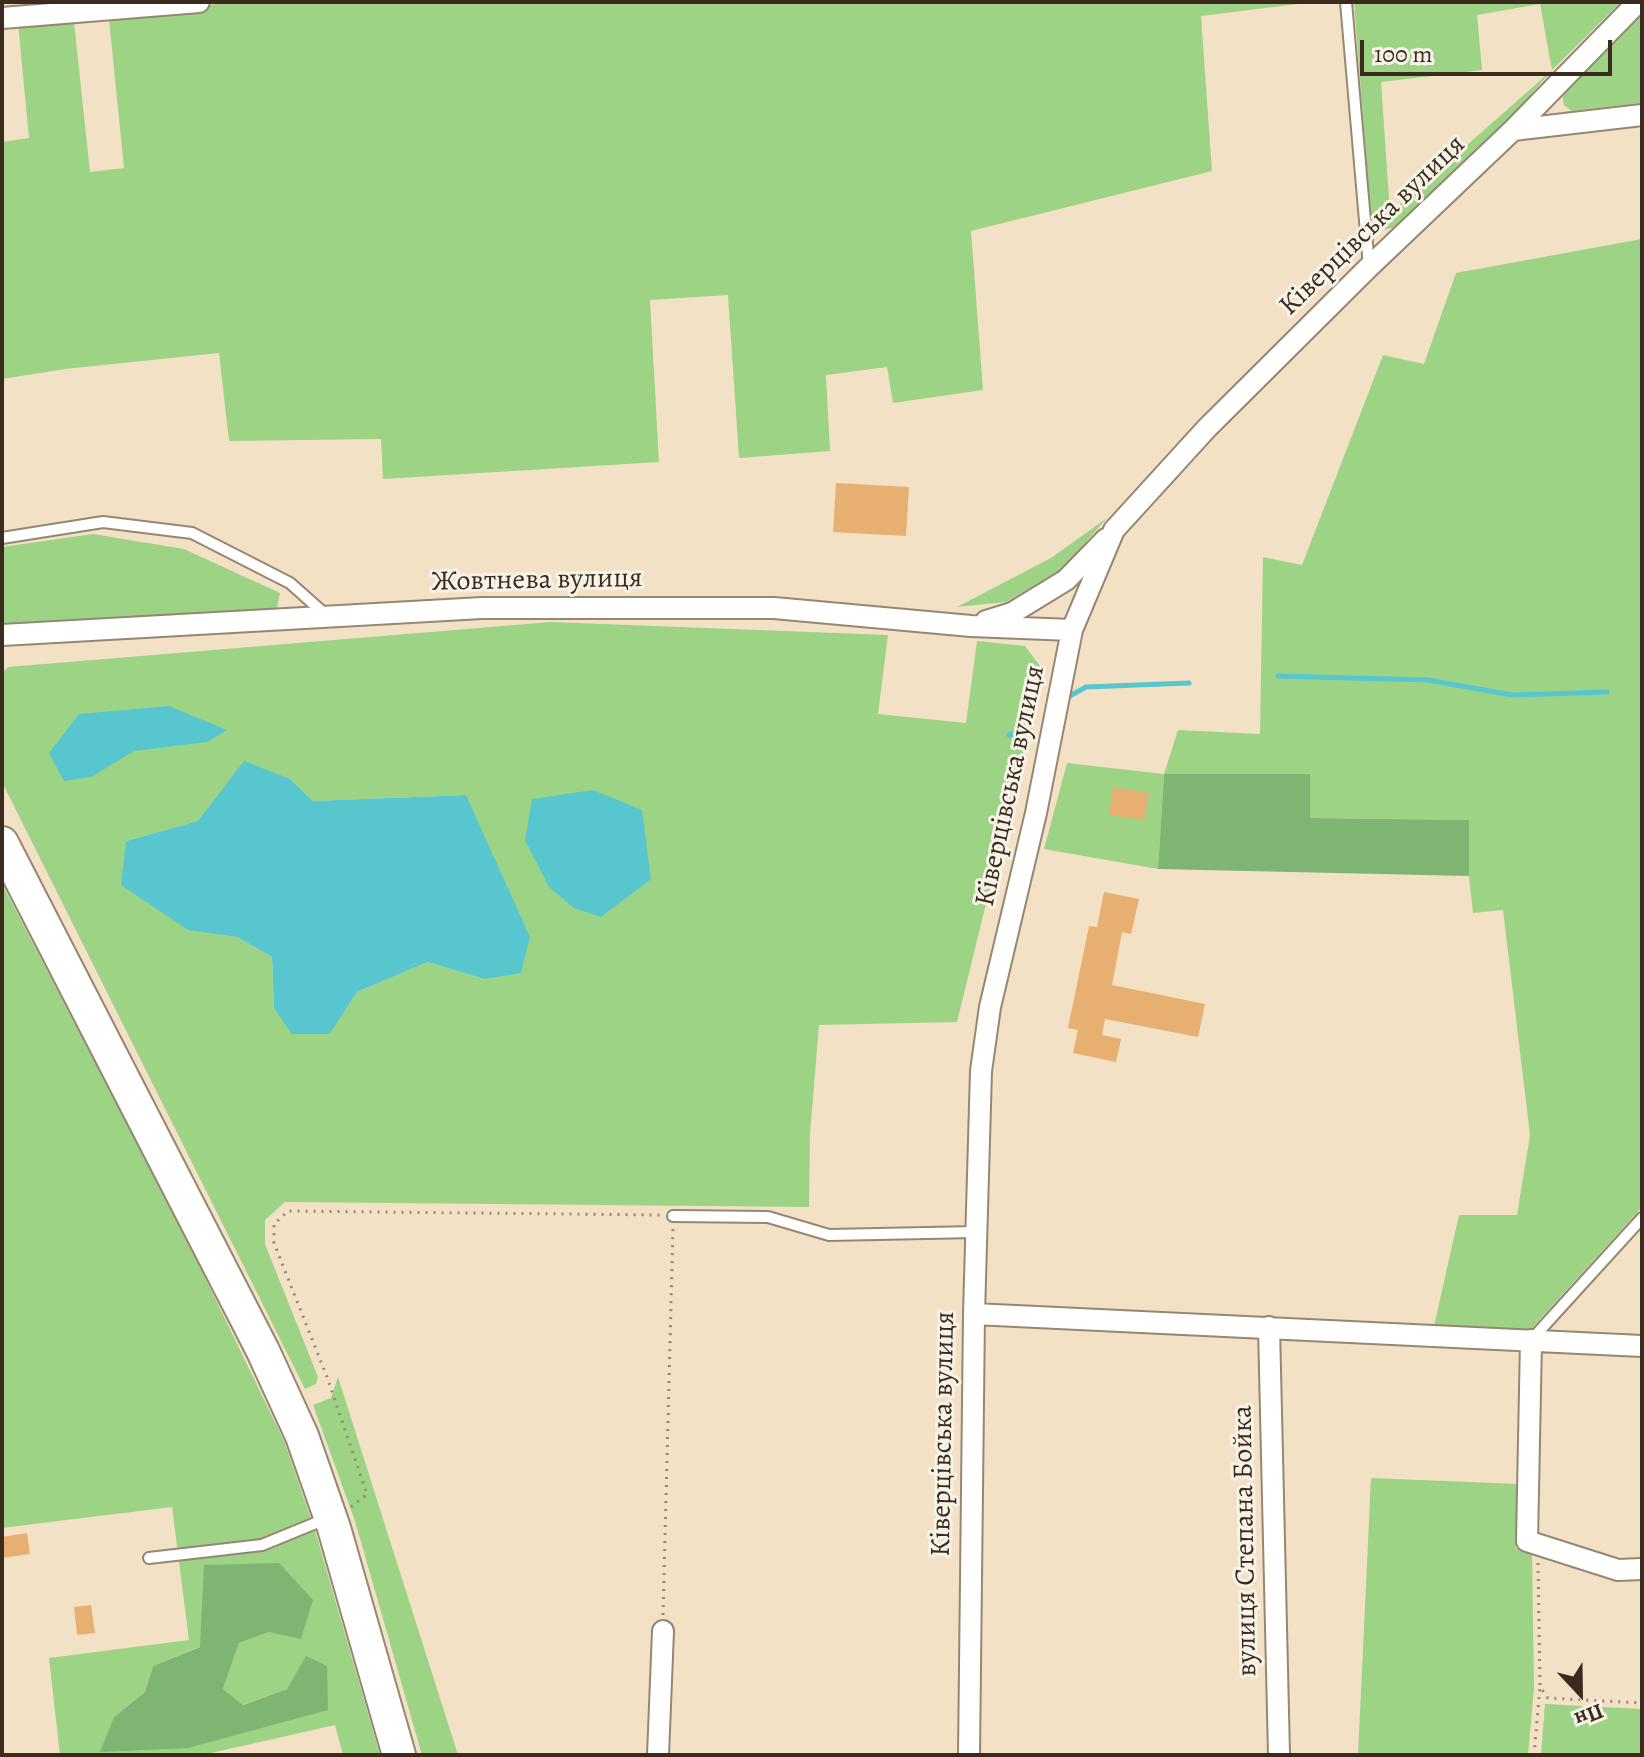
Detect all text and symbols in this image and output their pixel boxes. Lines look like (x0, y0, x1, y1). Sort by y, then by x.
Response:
scale bar (1364, 24, 1616, 74)
text: 100 m (1374, 38, 1433, 70)
street label: Ківерцівська вулиця (1273, 129, 1473, 323)
street label: Жовтнева вулиця (431, 562, 643, 600)
street label: Ківерцівська вулиця (969, 662, 1053, 910)
street label: Ківерцівська вулиця (925, 1311, 963, 1557)
street label: вулиця Степана Бойка (1227, 1405, 1265, 1677)
north arrow (1540, 1653, 1620, 1733)
text: Пн (1570, 1696, 1608, 1735)

